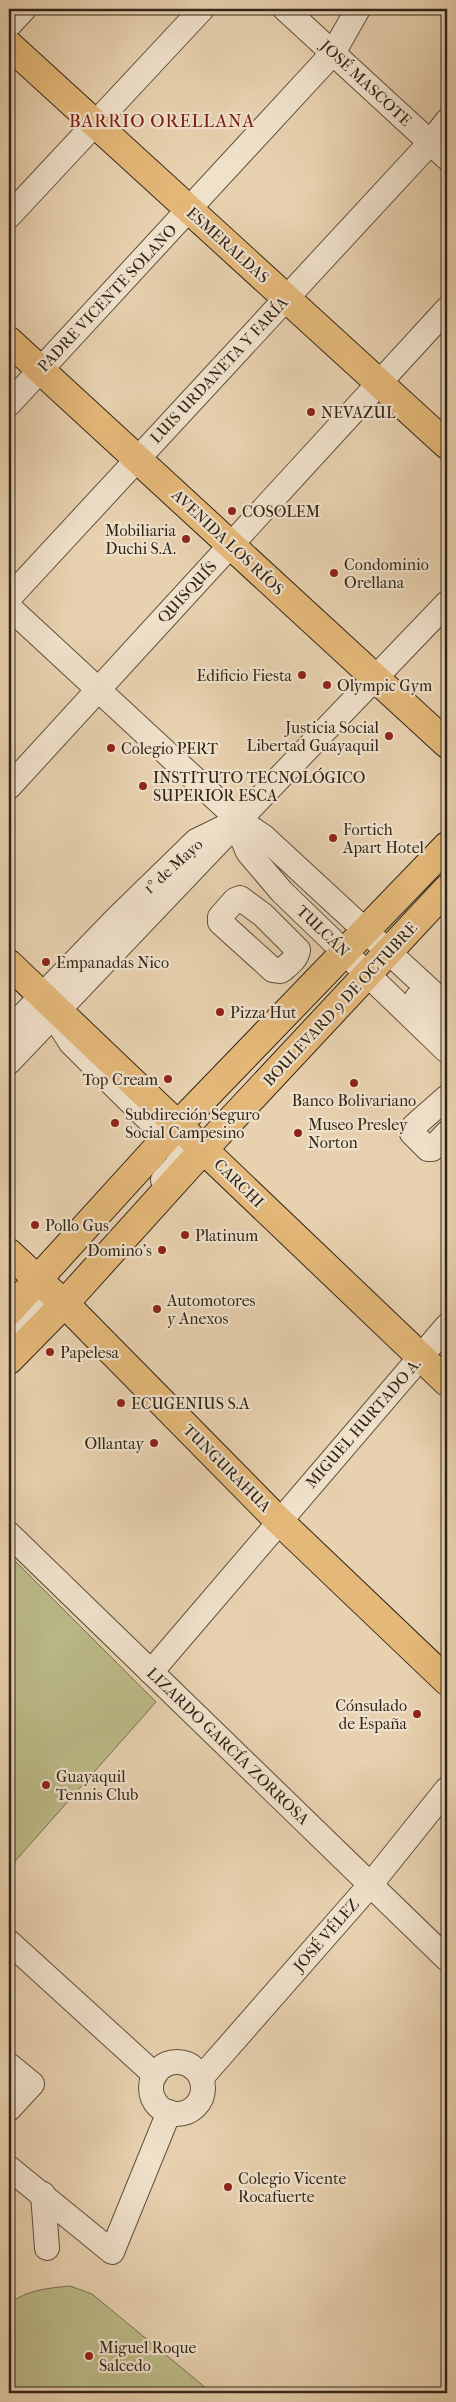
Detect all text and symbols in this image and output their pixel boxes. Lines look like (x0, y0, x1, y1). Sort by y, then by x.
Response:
street label: JOSÉ MASCOTE (315, 34, 416, 130)
district label: BARRIO ORELLANA (69, 111, 255, 132)
street label: ESMERALDAS (183, 203, 273, 287)
street label: PADRE VICENTE SOLANO (34, 220, 180, 376)
street label: LUIS URDANETA Y FARÍA (145, 292, 292, 447)
place label: NEVAZUL (321, 403, 396, 422)
marker: NEVAZUL (305, 406, 317, 418)
street label: AVENIDA LOS RÍOS (167, 484, 289, 599)
place label: COSOLEM (242, 502, 321, 521)
marker: COSOLEM (226, 505, 238, 517)
place label: Mobiliaria Duchi S.A. (105, 521, 177, 558)
marker: Mobiliaria Duchi S.A. (180, 533, 192, 545)
place label: Condominio Orellana (344, 555, 429, 592)
street label: QUISQUÍS (153, 556, 221, 627)
marker: Condominio Orellana (328, 567, 340, 579)
place label: Edificio Fiesta (197, 666, 293, 685)
marker: Edificio Fiesta (296, 669, 308, 681)
place label: Olympic Gym (337, 676, 433, 695)
marker: Olympic Gym (321, 679, 333, 691)
place label: Justicia Social Libertad Guayaquil (247, 718, 380, 755)
marker: Justicia Social Libertad Guayaquil (383, 730, 395, 742)
place label: Colegio PERT (121, 739, 218, 758)
marker: Colegio PERT (105, 742, 117, 754)
place label: INSTITUTO TECNOLÓGICO SUPERIOR ESCA (153, 767, 365, 805)
marker: INSTITUTO TECNOLÓGICO SUPERIOR ESCA (137, 780, 149, 792)
place label: Fortich Apart Hotel (342, 820, 425, 857)
marker: Fortich Apart Hotel (327, 832, 339, 844)
street label: 1º de Mayo (139, 834, 207, 898)
street label: TULCÁN (293, 900, 354, 961)
street label: BOULEVARD 9 DE OCTUBRE (259, 918, 421, 1090)
place label: Empanadas Nico (56, 953, 169, 972)
marker: Empanadas Nico (40, 956, 52, 968)
place label: Pizza Hut (230, 1003, 297, 1022)
marker: Pizza Hut (214, 1006, 226, 1018)
place label: Top Cream (82, 1070, 159, 1089)
marker: Top Cream (162, 1073, 174, 1085)
marker: Banco Bolivariano (348, 1077, 360, 1089)
place label: Banco Bolivariano (292, 1091, 416, 1110)
place label: Subdireción Seguro Social Campesino (125, 1105, 260, 1142)
place label: Museo Presley Norton (308, 1115, 408, 1152)
marker: Subdireción Seguro Social Campesino (109, 1117, 121, 1129)
marker: Museo Presley Norton (292, 1127, 304, 1139)
street label: CARCHI (210, 1155, 268, 1211)
place label: Pollo Gus (45, 1216, 109, 1235)
marker: Pollo Gus (29, 1219, 41, 1231)
place label: Platinum (195, 1226, 259, 1245)
marker: Platinum (179, 1229, 191, 1241)
place label: Domino's (87, 1241, 152, 1260)
marker: Domino's (156, 1244, 168, 1256)
place label: Automotores y Anexos (166, 1291, 256, 1328)
marker: Automotores y Anexos (151, 1303, 163, 1315)
place label: Papelesa (60, 1343, 120, 1362)
marker: Papelesa (44, 1346, 56, 1358)
street label: MIGUEL HURTADO A. (301, 1354, 425, 1492)
place label: ECUGENIUS S.A (131, 1394, 250, 1413)
marker: ECUGENIUS S.A (115, 1397, 127, 1409)
street label: TUNGURAHUA (179, 1420, 275, 1516)
place label: Ollantay (85, 1434, 144, 1453)
marker: Ollantay (148, 1437, 160, 1449)
street label: LIZARDO GARCÍA ZORROSA (143, 1663, 314, 1829)
place label: Cónsulado de España (335, 1696, 408, 1733)
marker: Cónsulado de España (411, 1708, 423, 1720)
place label: Guayaquil Tennis Club (56, 1767, 138, 1804)
marker: Guayaquil Tennis Club (40, 1779, 52, 1791)
street label: JOSÉ VÉLEZ (287, 1894, 363, 1977)
place label: Colegio Vicente Rocafuerte (238, 2169, 347, 2206)
marker: Colegio Vicente Rocafuerte (222, 2181, 234, 2193)
place label: Miguel Roque Salcedo (99, 2338, 197, 2375)
marker: Miguel Roque Salcedo (83, 2350, 95, 2362)

